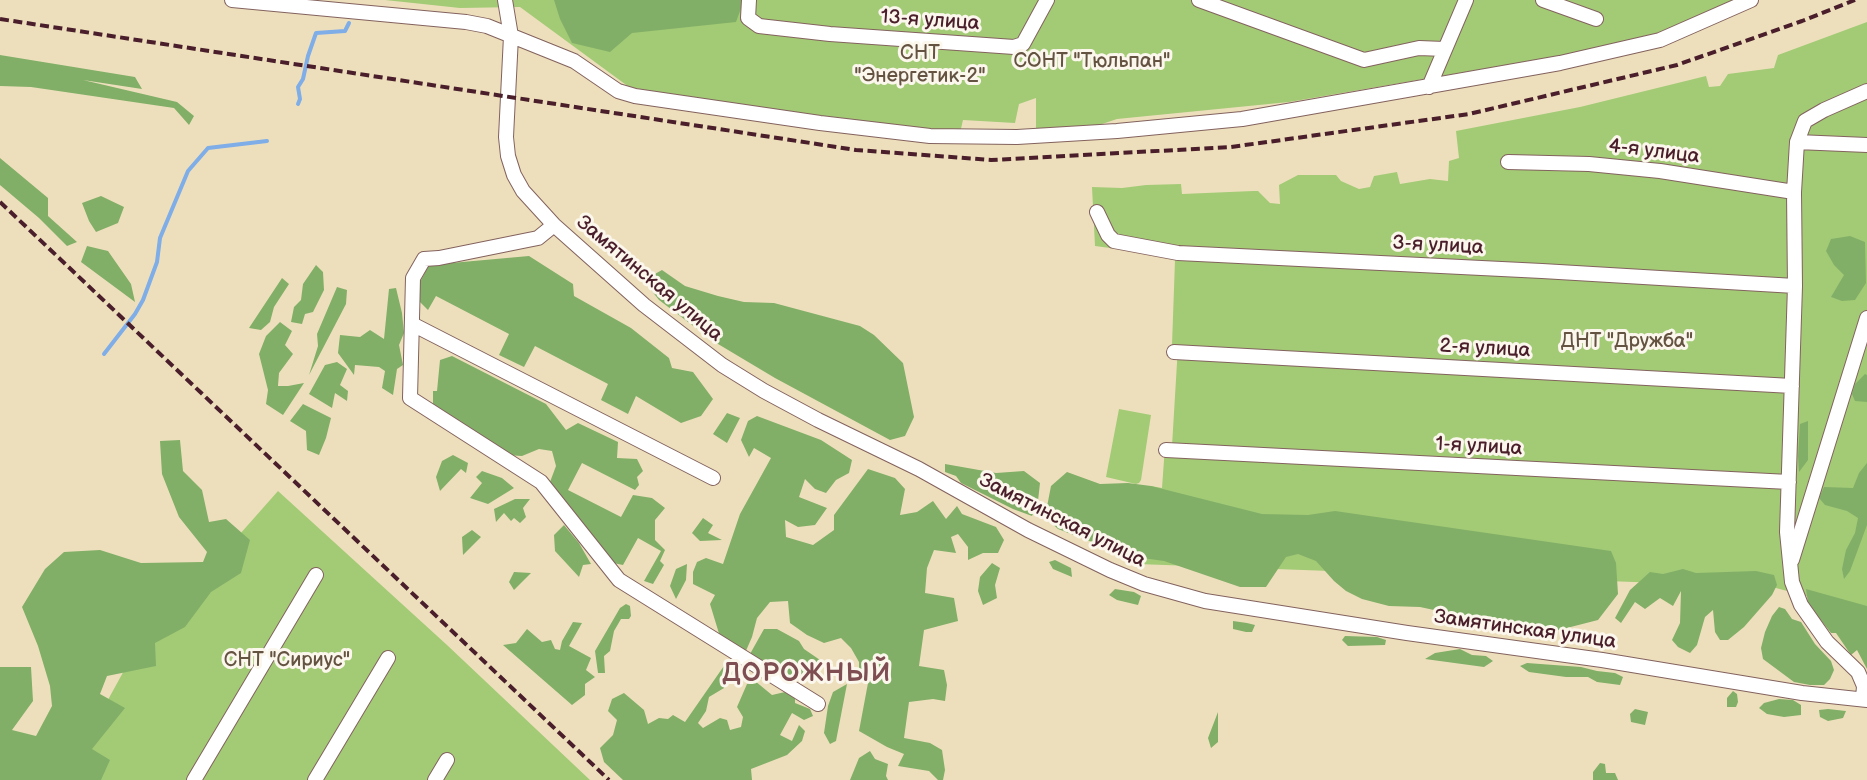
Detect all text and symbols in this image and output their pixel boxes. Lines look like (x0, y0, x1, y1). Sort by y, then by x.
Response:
street label: 13-я улица (880, 6, 980, 36)
park label: СHТ "Энергетик-2" (854, 42, 986, 89)
park label: СОНТ "Тюльпан" (1014, 50, 1170, 74)
street label: 4-я улица (1607, 135, 1701, 169)
street label: Замятинская улица (571, 211, 727, 347)
street label: 3-я улица (1392, 232, 1484, 260)
park label: ДНТ "Дружба" (1561, 330, 1693, 354)
street label: 2-я улица (1439, 335, 1531, 363)
street label: 1-я улица (1435, 433, 1523, 461)
street label: Замятинская улица (975, 469, 1149, 573)
street label: Замятинская улица (1433, 605, 1617, 655)
park label: СНТ "Сириус" (224, 649, 350, 673)
district label: ДОРОЖНЫЙ (722, 658, 892, 690)

